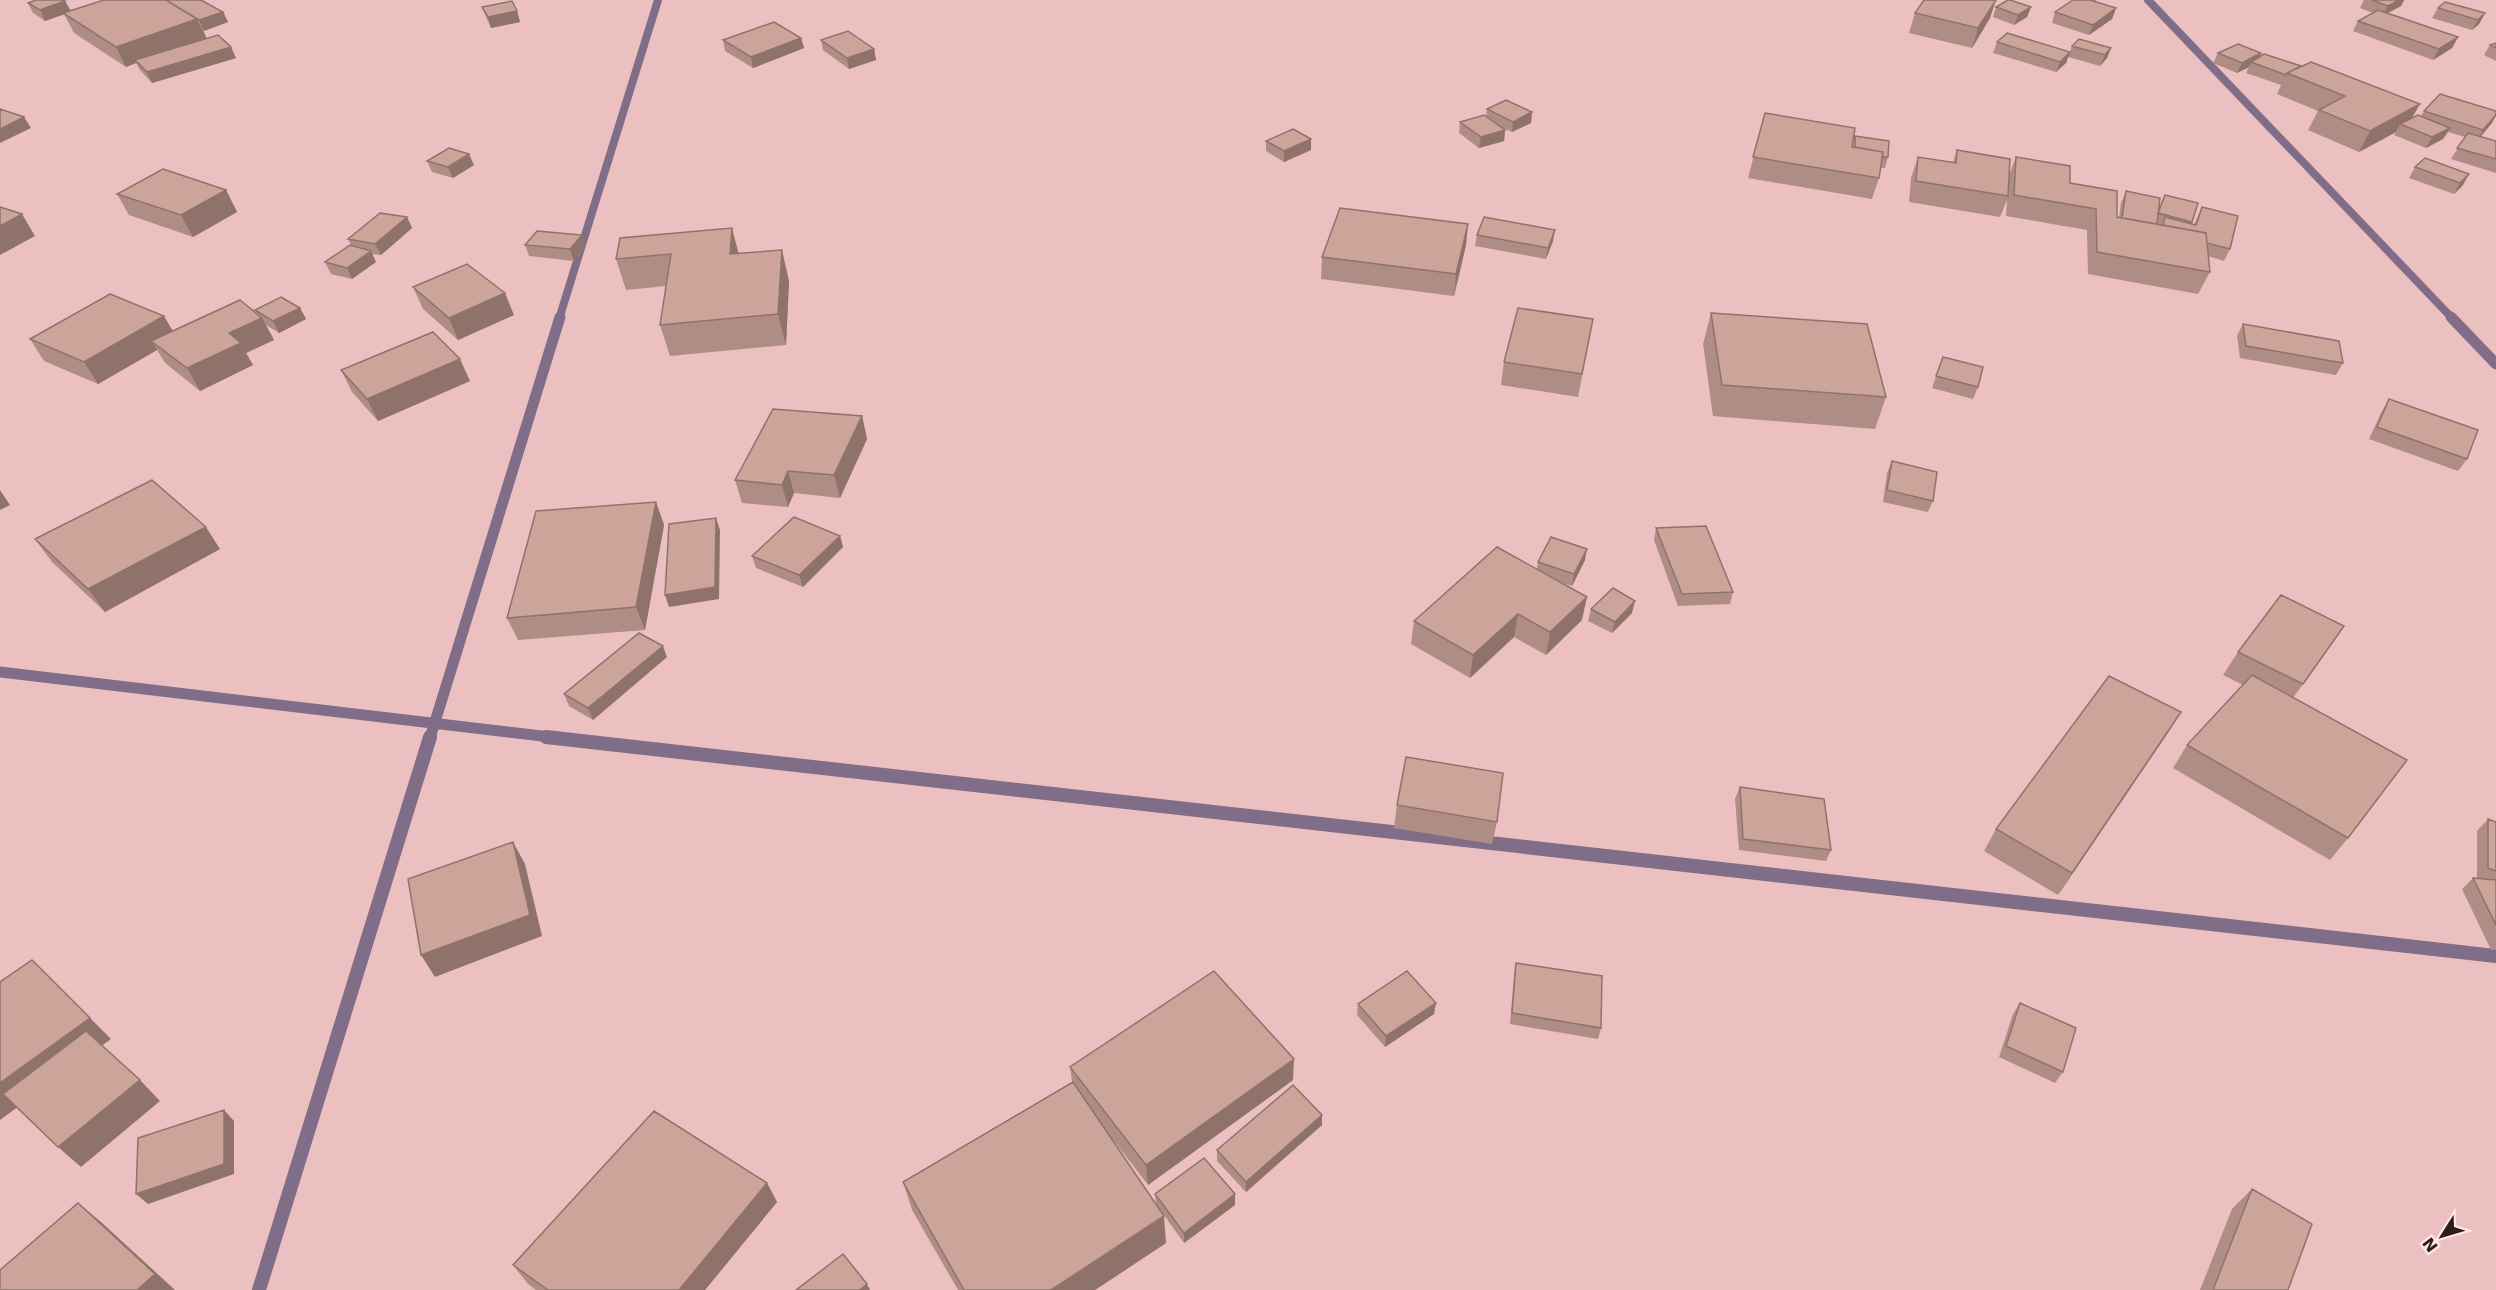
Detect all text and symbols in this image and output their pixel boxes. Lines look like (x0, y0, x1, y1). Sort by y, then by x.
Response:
north arrow (2412, 1206, 2472, 1266)
text: N (2419, 1234, 2442, 1256)

